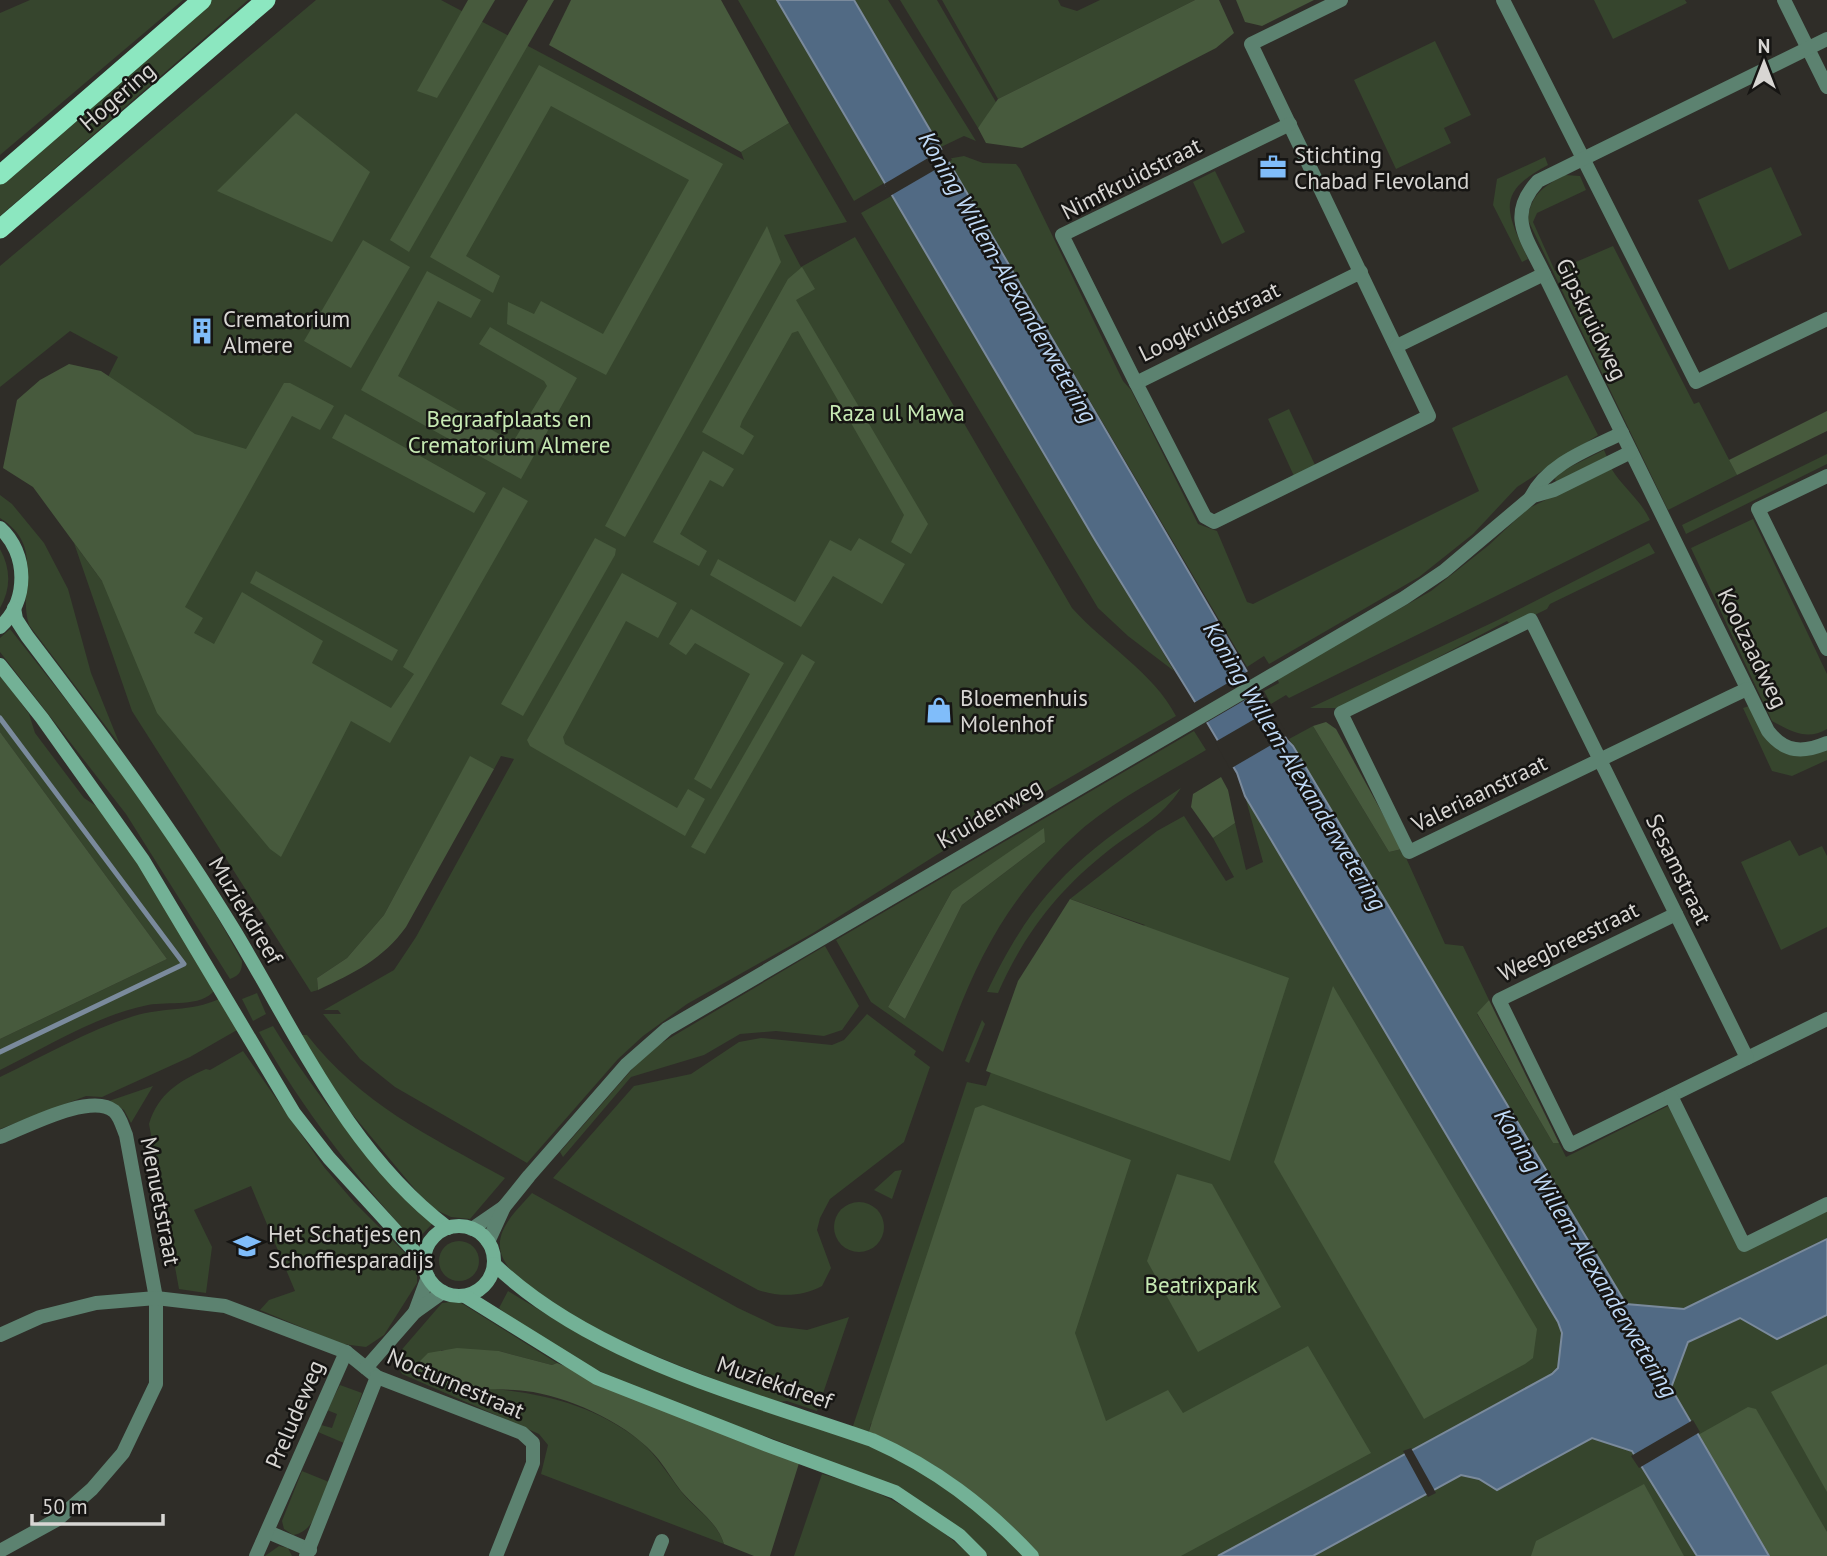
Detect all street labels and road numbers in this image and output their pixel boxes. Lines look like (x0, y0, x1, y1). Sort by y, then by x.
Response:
street label: Hogering (73, 55, 161, 137)
street label: Nimfkruidstraat (1056, 130, 1206, 226)
street label: Gipskruidweg (1550, 253, 1634, 385)
street label: Loogkruidstraat (1134, 274, 1284, 368)
street label: Koolzaadweg (1711, 583, 1795, 713)
street label: Valeriaanstraat (1406, 748, 1552, 839)
street label: Kruidenweg (931, 771, 1047, 855)
street label: Sesamstraat (1640, 809, 1718, 929)
street label: Muziekdreef (203, 851, 290, 970)
street label: Weegbreestraat (1493, 894, 1643, 987)
street label: Menuetstraat (134, 1134, 188, 1268)
street label: Nocturnestraat (383, 1341, 529, 1425)
street label: Muziekdreef (713, 1349, 838, 1416)
street label: Preludeweg (258, 1355, 330, 1473)

